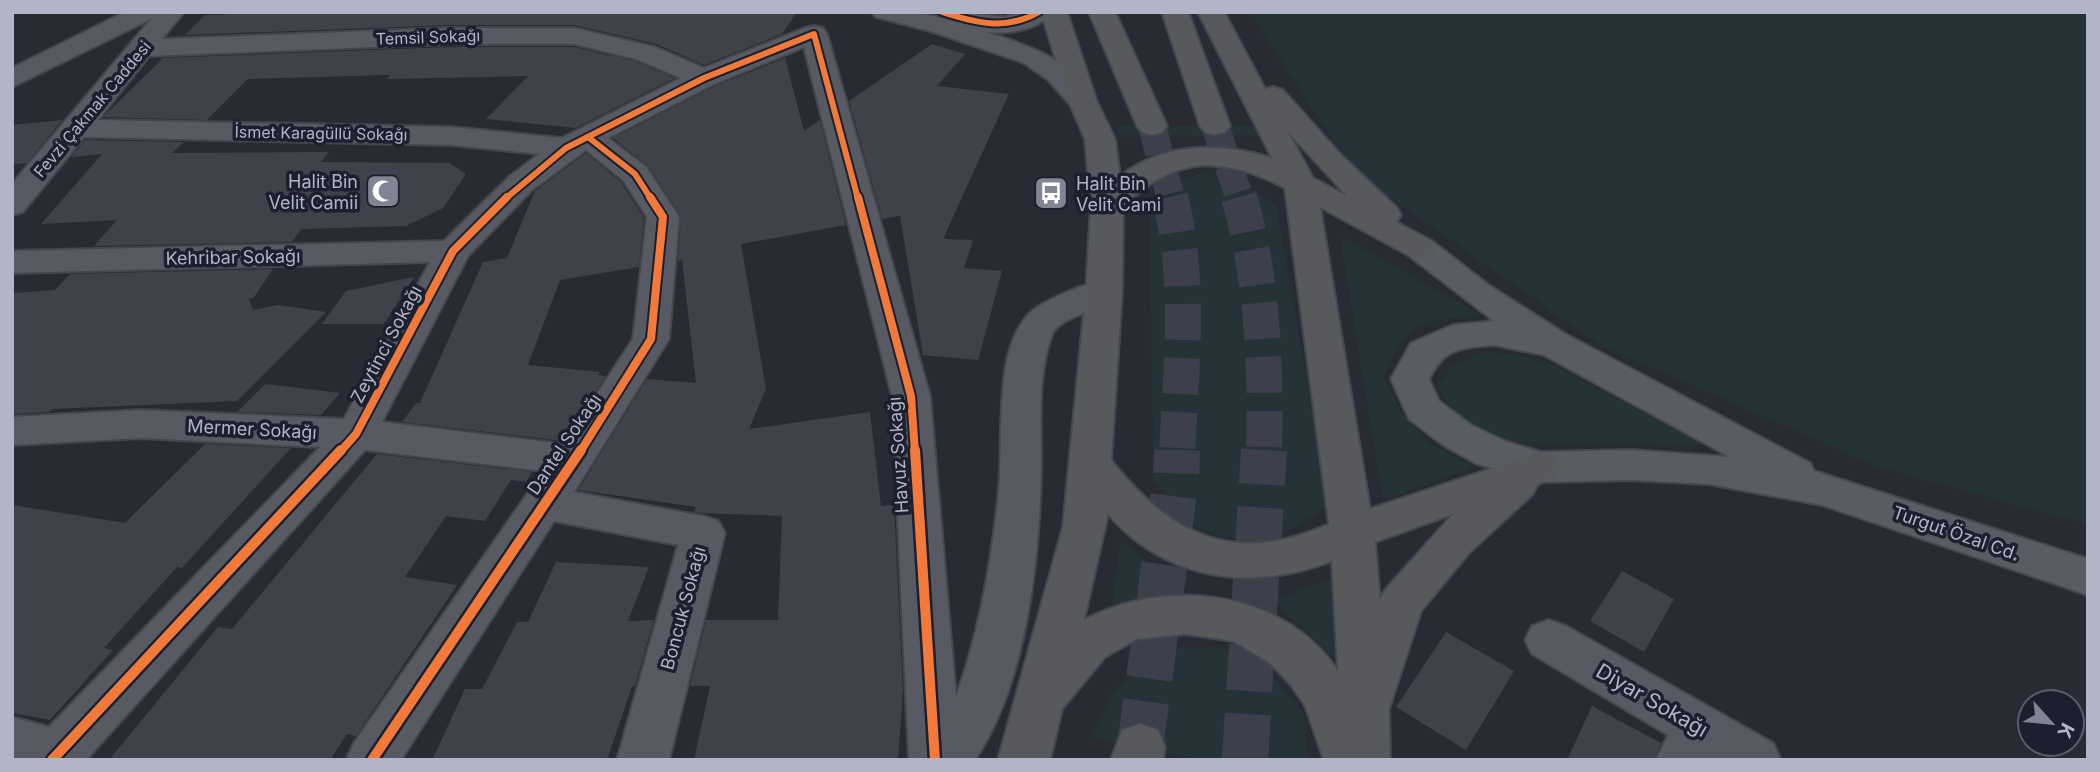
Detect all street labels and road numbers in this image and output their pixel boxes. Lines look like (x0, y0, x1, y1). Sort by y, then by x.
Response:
street label: Temsil Sokağı (375, 25, 481, 49)
street label: Fevzi Çakmak Caddesi (29, 37, 155, 181)
street label: İsmet Karagüllü Sokağı (234, 121, 408, 145)
street label: Kehribar Sokağı (165, 245, 301, 269)
street label: Zeytinci Sokağı (346, 282, 426, 406)
street label: Dantel Sokağı (523, 390, 605, 498)
street label: Havuz Sokağı (883, 396, 913, 514)
street label: Mermer Sokağı (187, 415, 317, 443)
street label: Turgut Özal Cd. (1890, 501, 2022, 565)
street label: Boncuk Sokağı (656, 544, 710, 672)
street label: Diyar Sokağı (1592, 658, 1712, 742)

